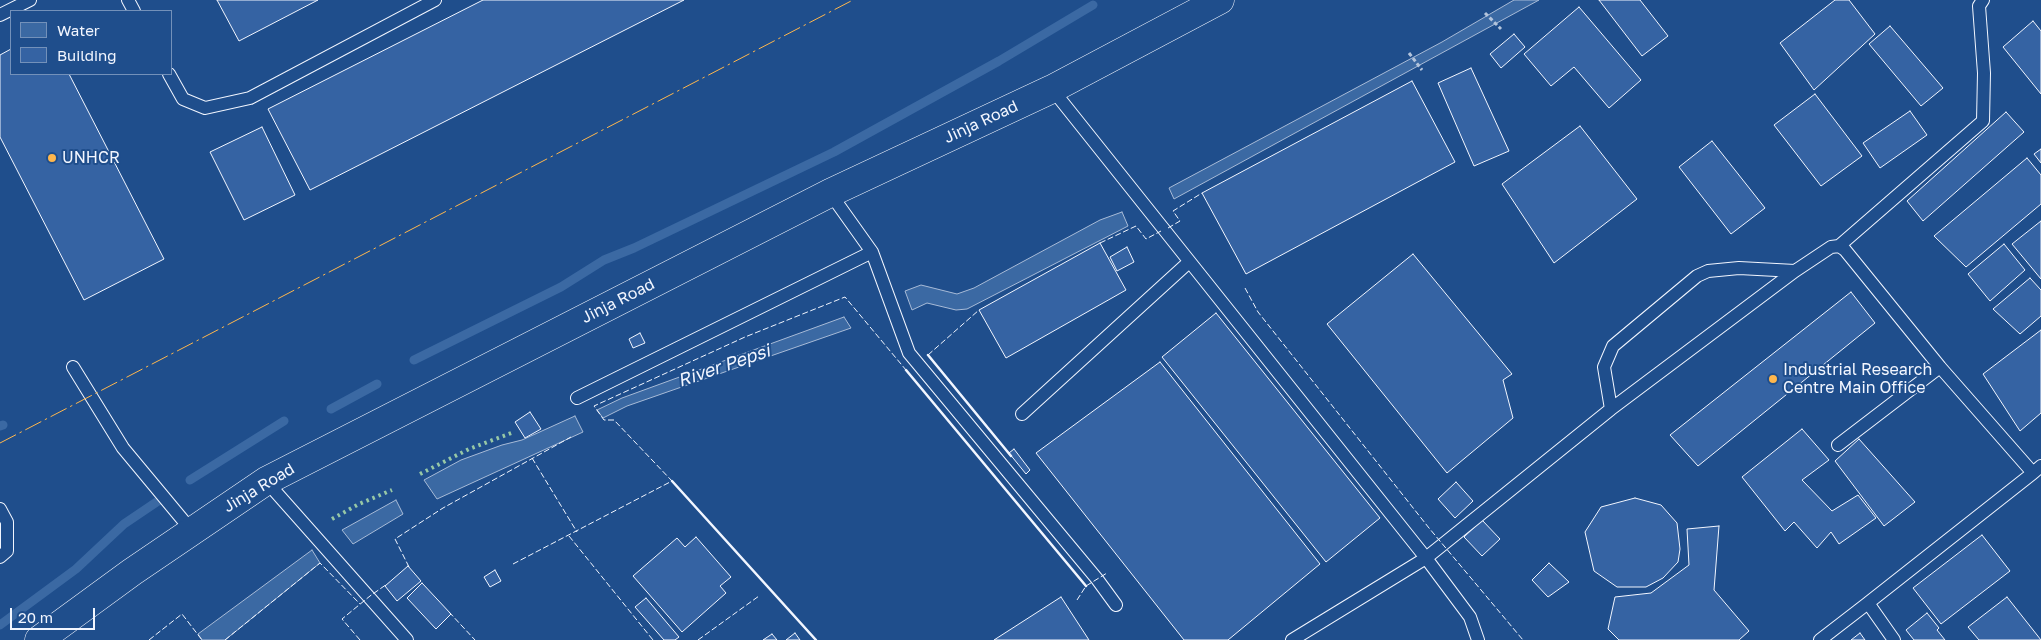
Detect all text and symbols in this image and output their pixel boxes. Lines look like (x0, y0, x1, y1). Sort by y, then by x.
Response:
legend (10, 10, 172, 75)
text: Water (57, 21, 100, 39)
text: Building (57, 46, 117, 64)
street label: Jinja Road (941, 96, 1021, 148)
place label: UNHCR (62, 148, 120, 168)
marker: UNHCR (46, 152, 58, 164)
street label: Jinja Road (578, 274, 658, 328)
water label: River Pepsi (675, 340, 773, 392)
place label: Industrial Research Centre Main Office (1783, 360, 1932, 398)
marker: Industrial Research Centre Main Office (1767, 373, 1779, 385)
street label: Jinja Road (220, 459, 298, 517)
scale bar (12, 598, 98, 630)
text: 20 m (18, 608, 53, 626)

